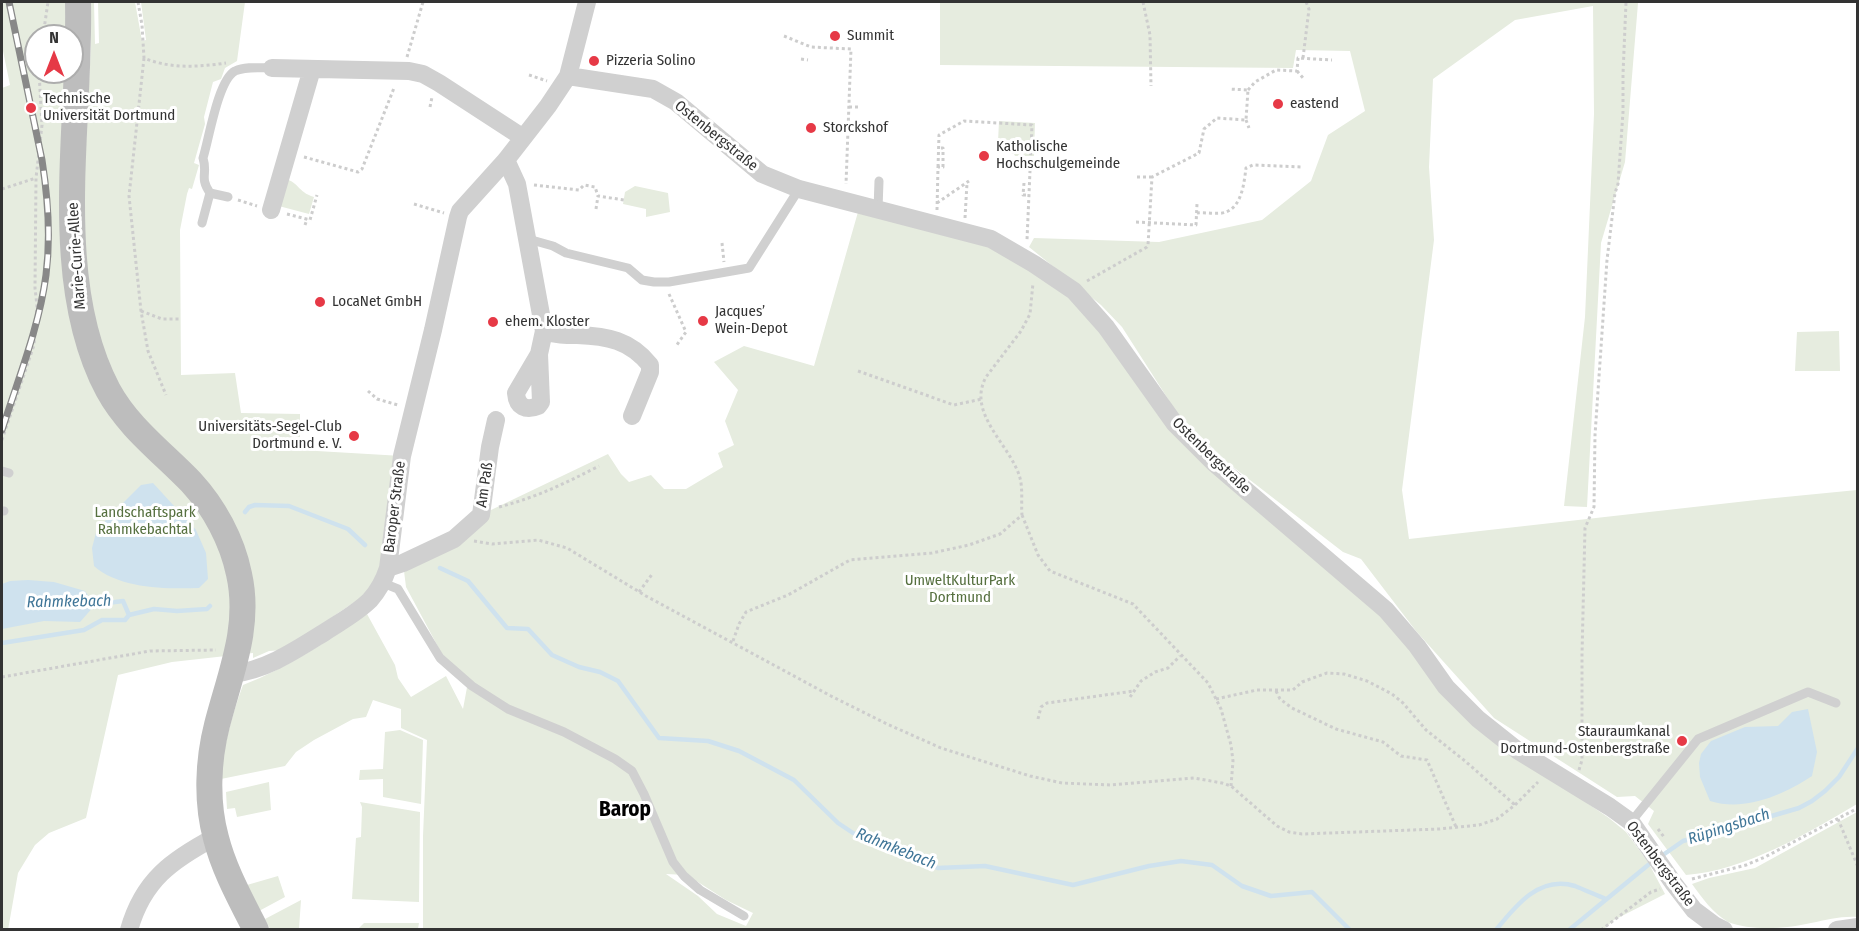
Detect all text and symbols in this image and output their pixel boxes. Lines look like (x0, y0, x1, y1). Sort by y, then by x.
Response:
north arrow (24, 24, 84, 84)
place label: Summit (847, 27, 894, 45)
text: N (49, 28, 59, 47)
marker: Summit (828, 29, 842, 43)
place label: Pizzeria Solino (606, 52, 696, 70)
marker: Pizzeria Solino (587, 54, 601, 68)
place label: Technische Universität Dortmund (43, 90, 175, 125)
place label: eastend (1290, 95, 1339, 113)
street label: Ostenbergstraße (671, 97, 761, 175)
marker: eastend (1271, 97, 1285, 111)
marker: Technische Universität Dortmund (24, 101, 38, 115)
place label: Storckshof (823, 119, 888, 137)
marker: Storckshof (804, 121, 818, 135)
place label: Katholische Hochschulgemeinde (996, 138, 1120, 173)
marker: Katholische Hochschulgemeinde (977, 149, 991, 163)
street label: Marie-Curie-Allee (64, 202, 90, 310)
place label: LocaNet GmbH (332, 293, 422, 311)
marker: LocaNet GmbH (313, 295, 327, 309)
place label: Jacques’ Wein-Depot (715, 303, 788, 338)
place label: ehem. Kloster (505, 313, 589, 331)
marker: Jacques’ Wein-Depot (696, 314, 710, 328)
marker: ehem. Kloster (486, 315, 500, 329)
street label: Ostenbergstraße (1168, 414, 1254, 498)
place label: Universitäts-Segel-Club Dortmund e. V. (198, 418, 342, 453)
marker: Universitäts-Segel-Club Dortmund e. V. (347, 429, 361, 443)
street label: Baroper Straße (380, 460, 410, 554)
street label: Am Paß (473, 461, 497, 509)
park label: Landschaftspark Rahmkebachtal (94, 504, 196, 539)
park label: UmweltKulturPark Dortmund (905, 572, 1015, 607)
water label: Rahmkebach (26, 592, 112, 612)
place label: Stauraumkanal Dortmund-Ostenbergstraße (1500, 723, 1670, 758)
marker: Stauraumkanal Dortmund-Ostenbergstraße (1675, 734, 1689, 748)
district label: Barop (599, 797, 651, 823)
water label: Rüpingsbach (1686, 805, 1772, 849)
street label: Ostenbergstraße (1622, 818, 1698, 910)
water label: Rahmkebach (853, 824, 939, 874)

